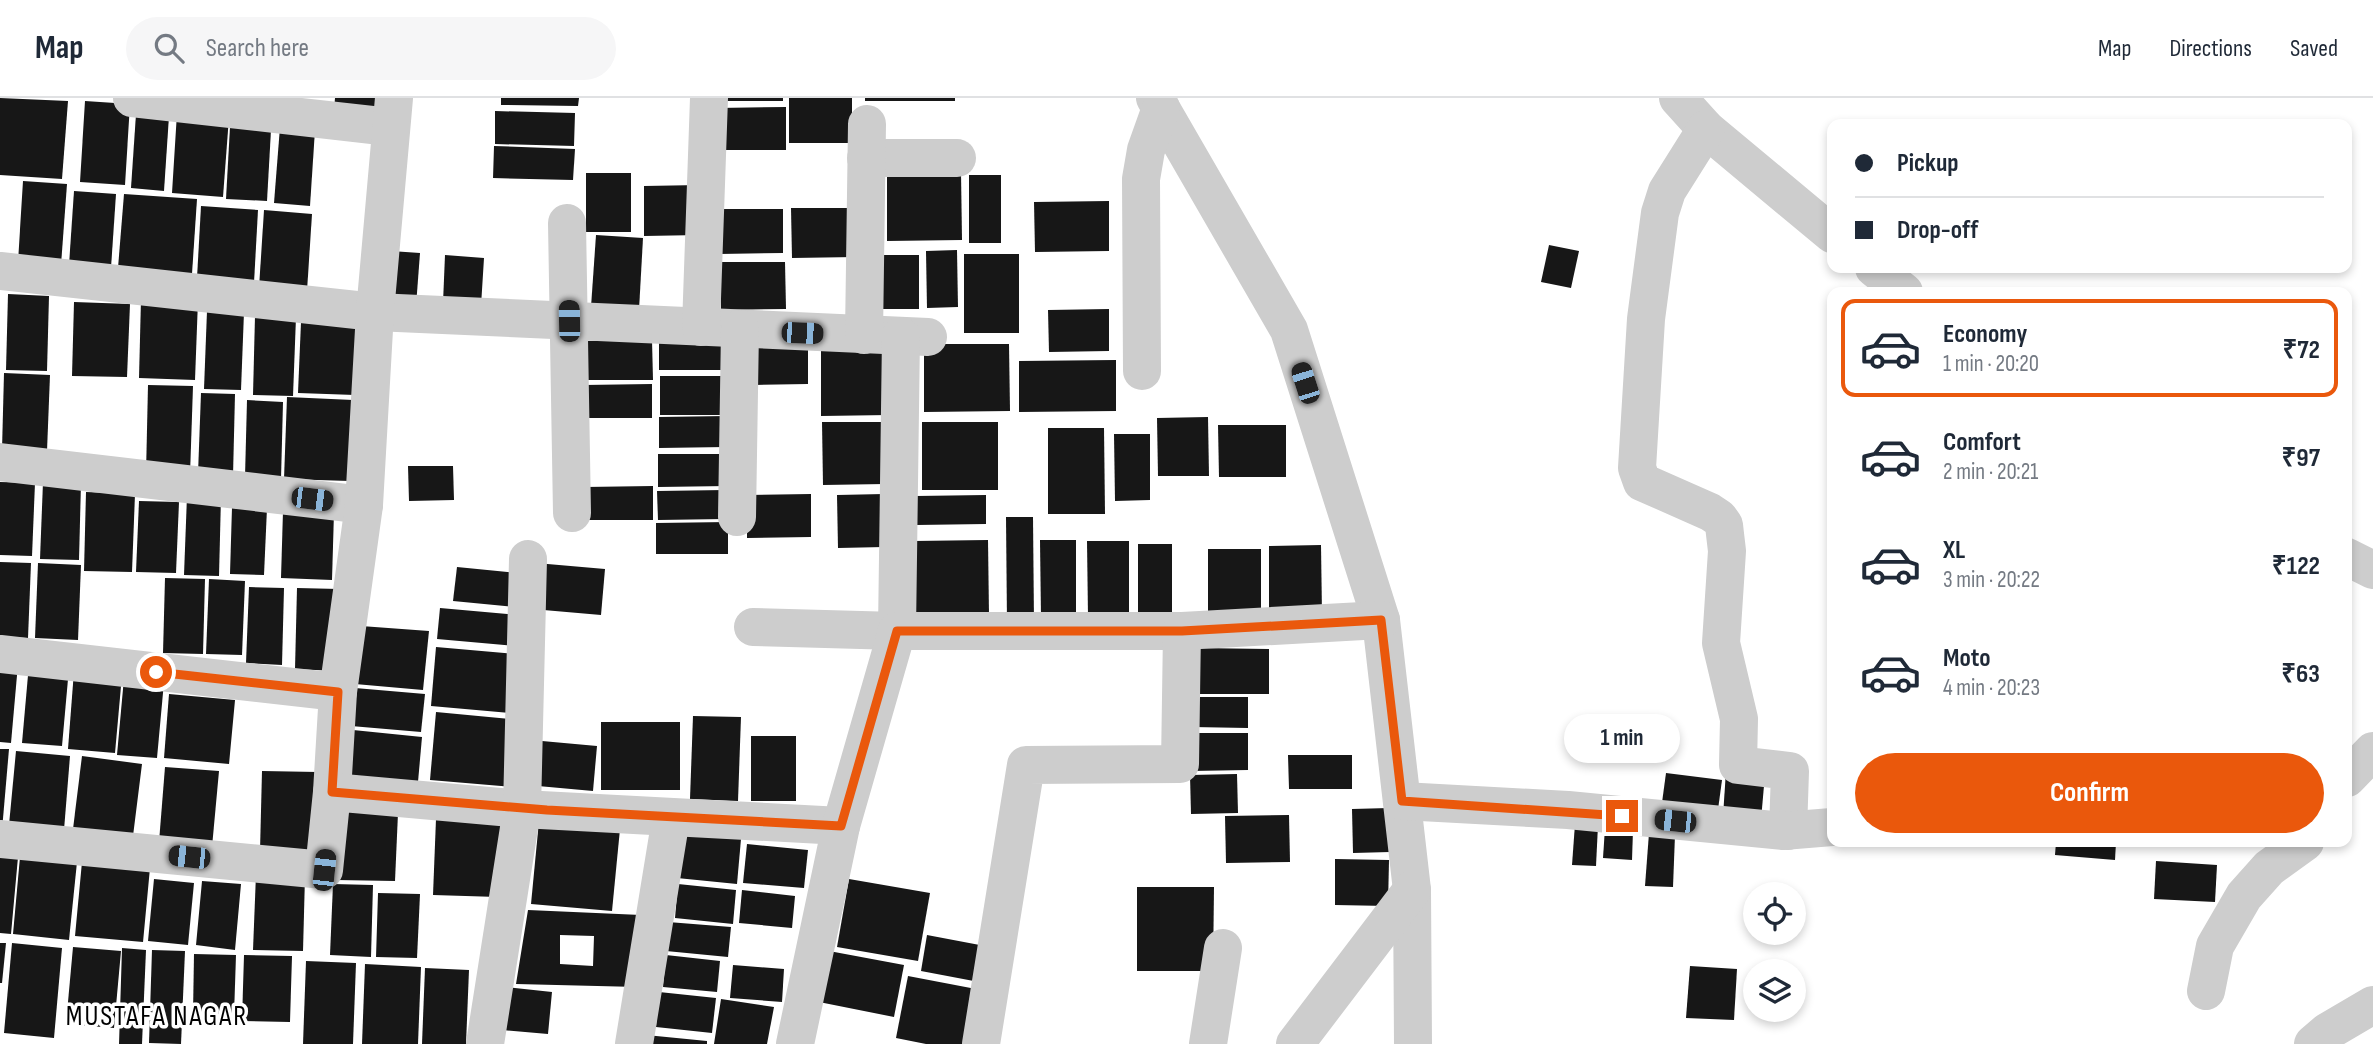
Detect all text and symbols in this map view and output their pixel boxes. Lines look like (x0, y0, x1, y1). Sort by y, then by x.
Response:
search box (126, 17, 616, 80)
text: Map (35, 28, 84, 68)
icon: search (150, 29, 188, 67)
text: Search here (206, 33, 309, 64)
text: Map (2098, 34, 2131, 63)
text: Directions (2169, 34, 2252, 63)
text: Saved (2290, 34, 2338, 63)
text: Pickup (1897, 148, 1959, 179)
text: Drop-off (1897, 215, 1978, 246)
car (559, 300, 580, 342)
icon: car (1859, 317, 1922, 380)
text: Economy (1943, 319, 2027, 350)
car (781, 322, 824, 344)
text: ₹72 (2282, 335, 2320, 366)
text: 1 min · 20:20 (1943, 350, 2039, 378)
car (1289, 360, 1322, 406)
icon: car (1859, 425, 1922, 488)
text: Comfort (1943, 427, 2021, 458)
text: ₹97 (2281, 443, 2320, 474)
text: 2 min · 20:21 (1943, 458, 2038, 486)
car (290, 486, 335, 512)
icon: car (1859, 533, 1922, 596)
text: XL (1943, 535, 1965, 566)
text: ₹122 (2272, 551, 2320, 582)
text: 3 min · 20:22 (1943, 566, 2040, 594)
icon: car (1859, 641, 1922, 704)
text: Moto (1943, 643, 1991, 674)
route start (140, 656, 172, 688)
text: ₹63 (2281, 659, 2320, 690)
text: 4 min · 20:23 (1943, 674, 2040, 702)
callout: 1 min (1564, 714, 1680, 764)
text: 1 min (1601, 724, 1643, 752)
button: Confirm (1855, 753, 2324, 833)
route end (1606, 800, 1638, 832)
car (1654, 808, 1697, 834)
car (168, 844, 211, 870)
car (312, 848, 337, 892)
map controls (1743, 882, 1806, 1022)
button: locate (1743, 882, 1806, 945)
button: layers (1743, 959, 1806, 1022)
district label: MUSTAFA NAGAR (66, 1000, 248, 1033)

